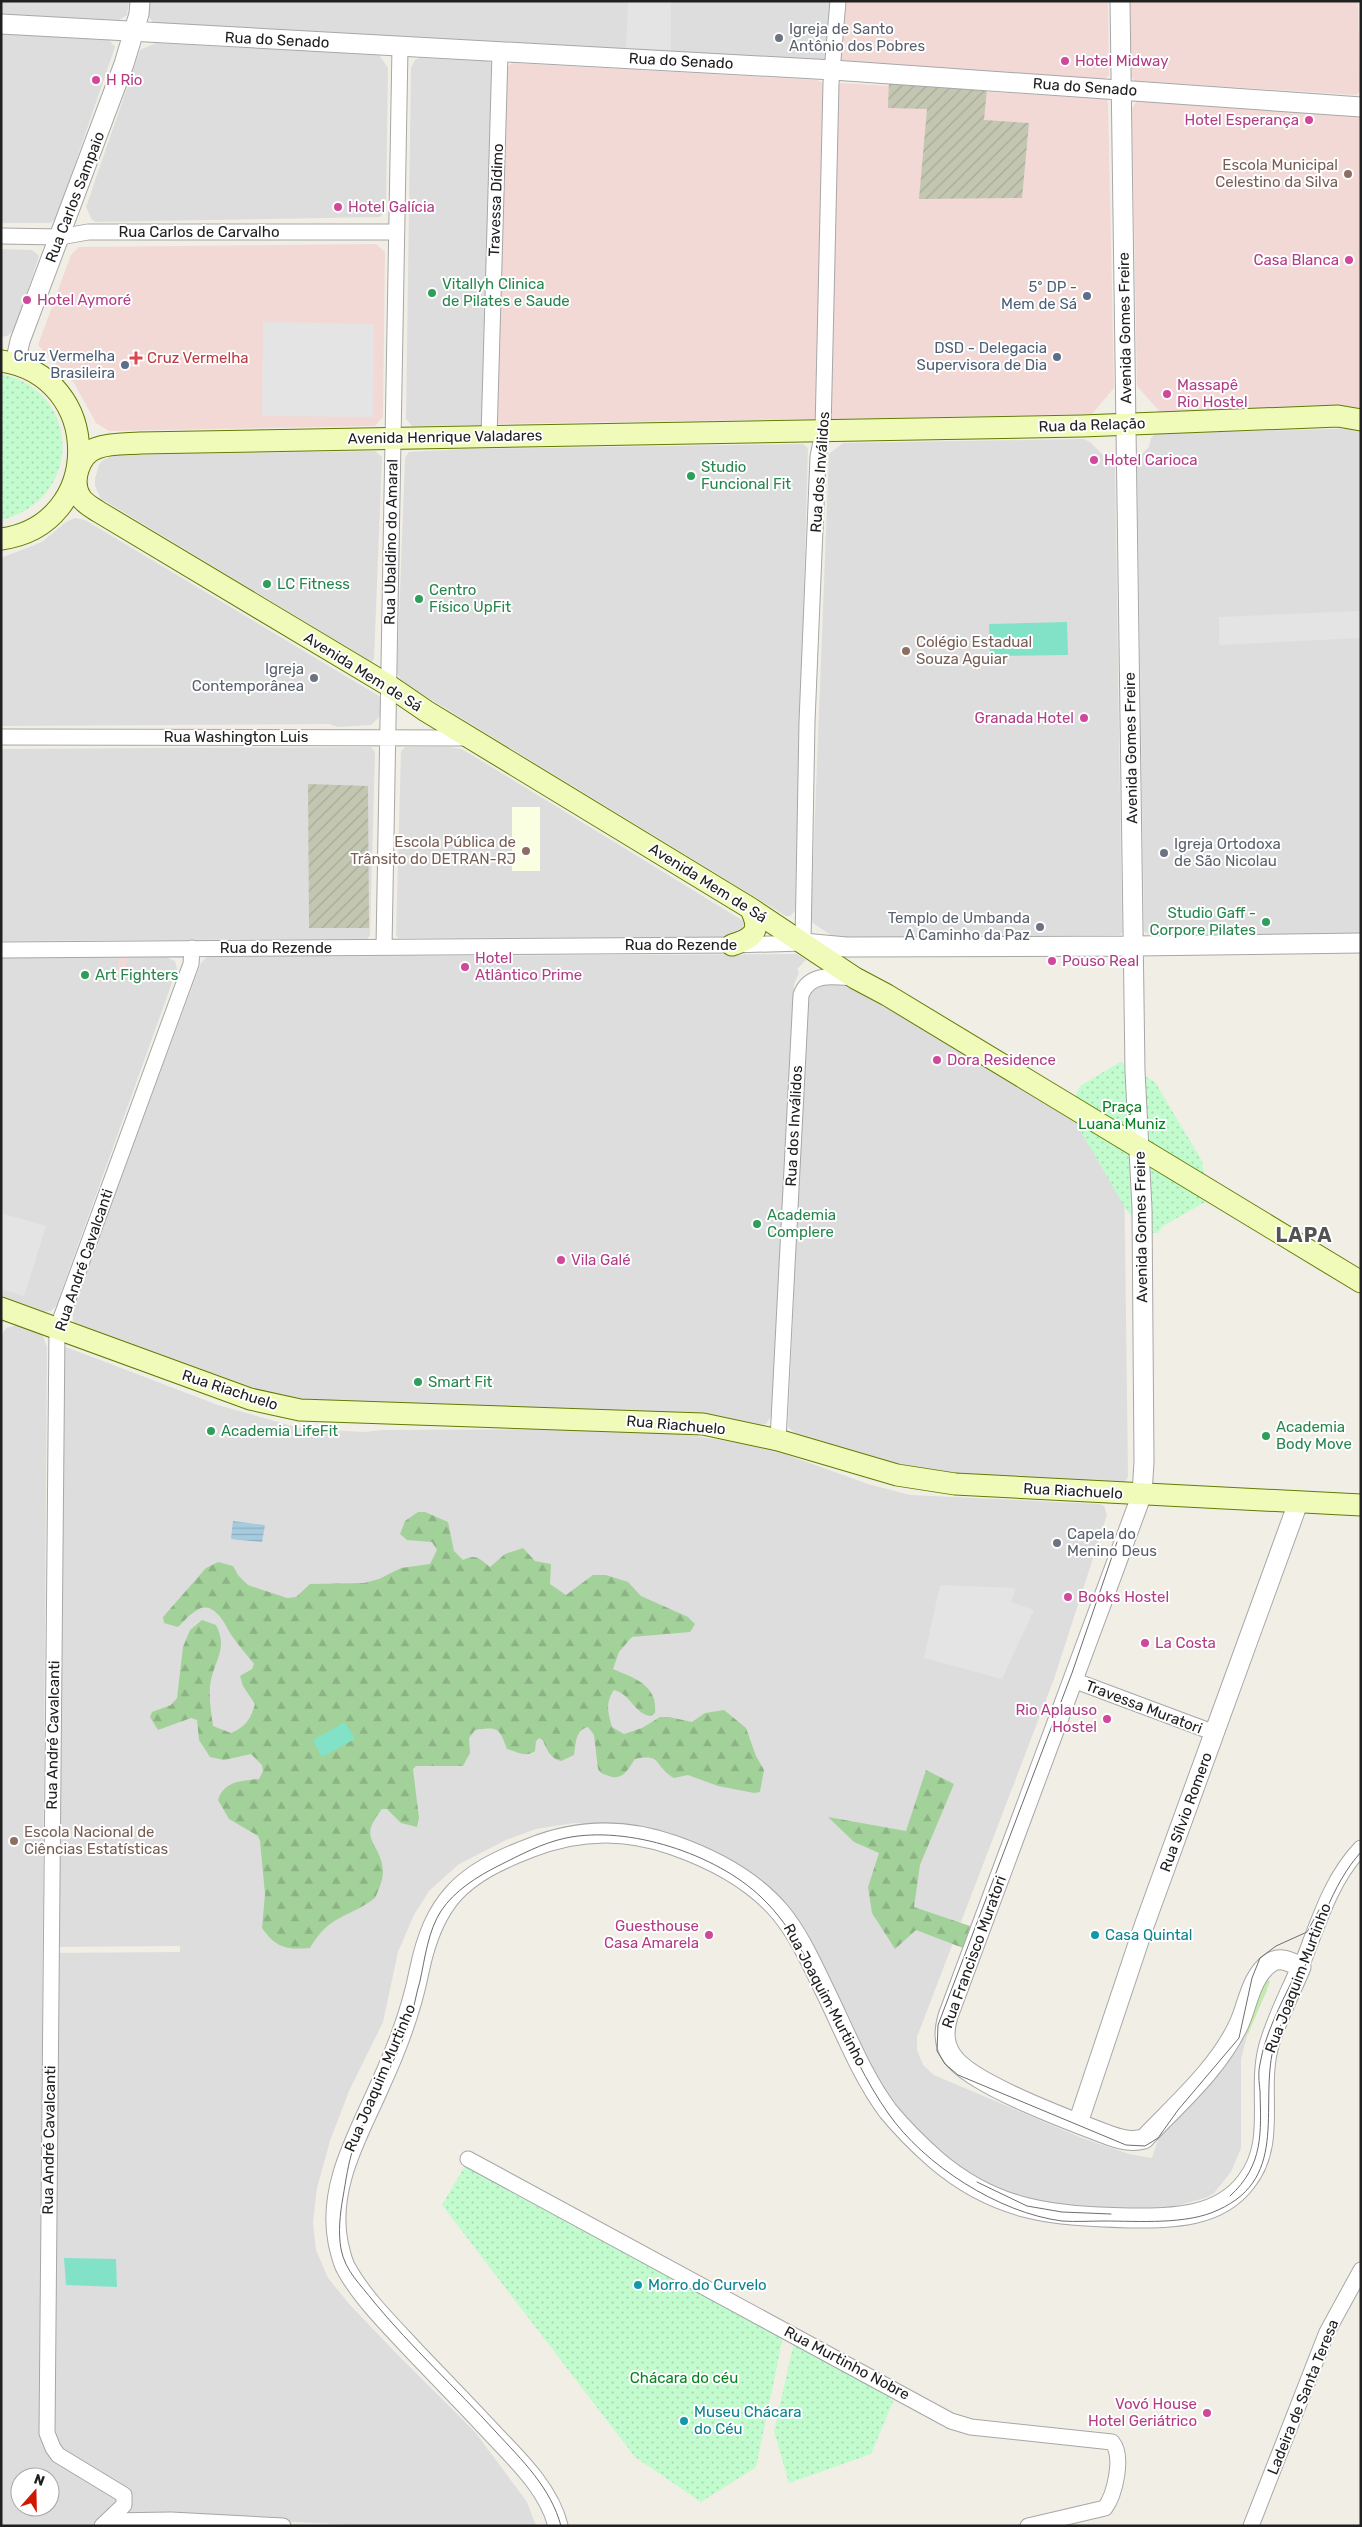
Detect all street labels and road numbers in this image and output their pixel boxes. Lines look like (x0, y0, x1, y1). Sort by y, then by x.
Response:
street label: Rua do Senado (224, 28, 330, 52)
street label: Rua do Senado (628, 49, 734, 73)
street label: Rua do Senado (1032, 74, 1138, 100)
street label: Rua Carlos Sampaio (42, 129, 108, 265)
street label: Travessa Dídimo (485, 143, 507, 257)
street label: Rua Carlos de Carvalho (118, 223, 280, 241)
street label: Avenida Gomes Freire (1115, 252, 1135, 404)
street label: Rua dos Inválidos (807, 410, 833, 533)
street label: Rua da Relação (1038, 414, 1146, 436)
street label: Avenida Henrique Valadares (347, 426, 543, 448)
street label: Rua Ubaldino do Amaral (381, 459, 401, 625)
street label: Avenida Mem de Sá (301, 628, 425, 716)
street label: Avenida Gomes Freire (1121, 672, 1141, 824)
street label: Rua Washington Luis (164, 728, 309, 746)
street label: Avenida Mem de Sá (646, 839, 770, 927)
street label: Rua do Rezende (625, 936, 737, 954)
street label: Rua do Rezende (220, 939, 332, 957)
street label: Rua dos Inválidos (782, 1065, 806, 1187)
street label: Avenida Gomes Freire (1131, 1151, 1151, 1303)
street label: Rua André Cavalcanti (51, 1187, 117, 1333)
street label: Rua Riachuelo (180, 1366, 280, 1414)
street label: Rua Riachuelo (626, 1412, 726, 1438)
street label: Rua Riachuelo (1023, 1479, 1123, 1503)
street label: Rua André Cavalcanti (43, 1660, 63, 1810)
street label: Travessa Muratori (1083, 1676, 1205, 1738)
street label: Rua Sílvio Romero (1156, 1750, 1216, 1874)
street label: Rua Francisco Muratori (938, 1873, 1010, 2031)
street label: Rua Joaquim Murtinho (1261, 1901, 1335, 2055)
street label: Rua Joaquim Murtinho (780, 1921, 870, 2069)
street label: Rua Joaquim Murtinho (341, 2001, 419, 2155)
street label: Rua André Cavalcanti (39, 2065, 59, 2215)
street label: Ladeira de Santa Teresa (1264, 2317, 1342, 2477)
street label: Rua Murtinho Nobre (781, 2322, 913, 2404)

